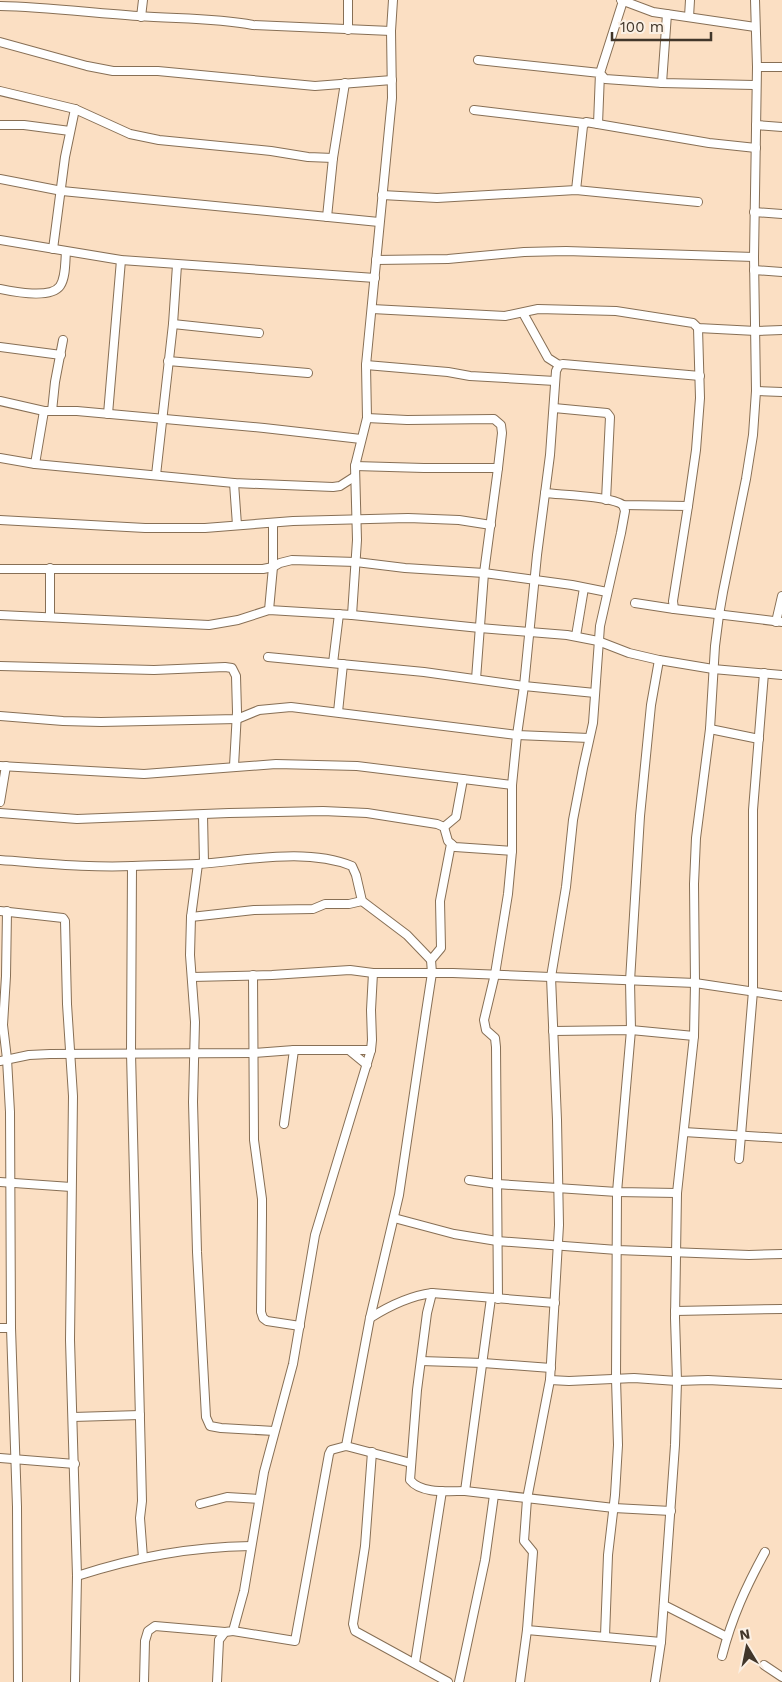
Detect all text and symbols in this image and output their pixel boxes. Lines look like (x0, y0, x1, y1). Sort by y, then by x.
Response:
scale bar (612, 10, 711, 42)
text: 100 m (620, 18, 664, 36)
north arrow (722, 1622, 772, 1672)
text: N (738, 1625, 751, 1643)

